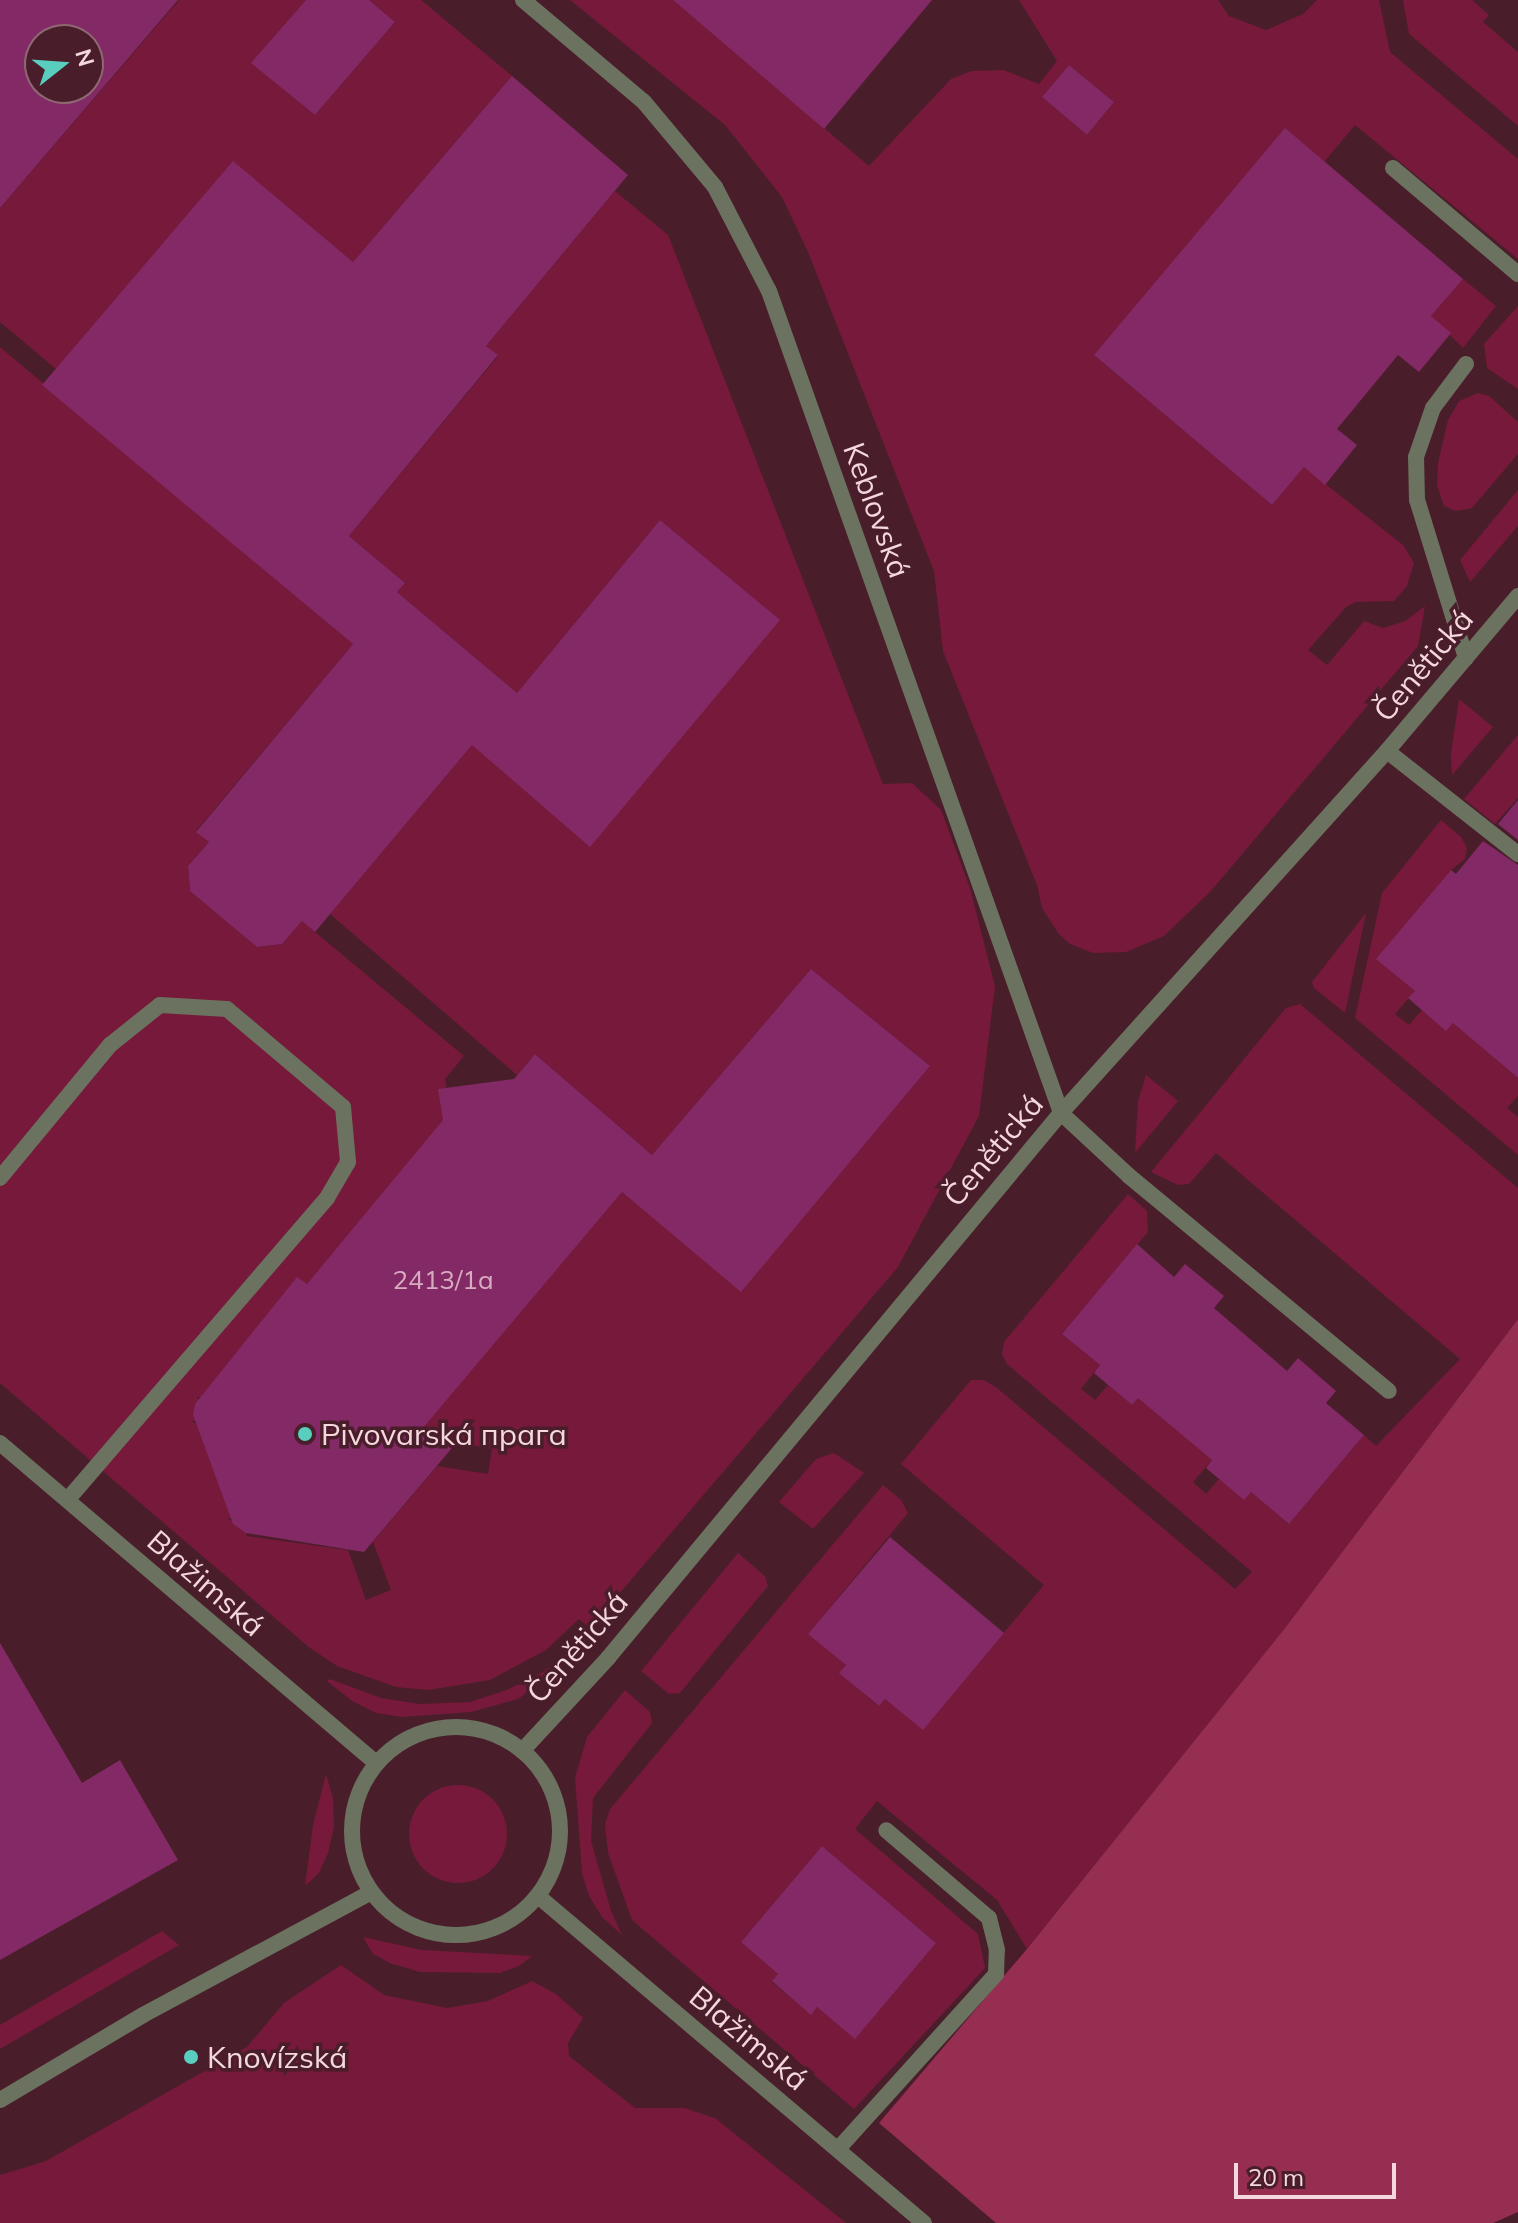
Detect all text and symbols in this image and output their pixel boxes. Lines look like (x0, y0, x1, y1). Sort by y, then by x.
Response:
north arrow (24, 24, 104, 104)
text: N (69, 46, 101, 70)
street label: Keblovská (836, 438, 918, 582)
street label: Čenětická (1366, 601, 1480, 729)
street label: Čenětická (936, 1086, 1050, 1214)
house number: 2413/1a (392, 1264, 494, 1296)
place label: Pivovarská прага (321, 1416, 567, 1452)
marker: Pivovarská прага (296, 1425, 314, 1443)
street label: Blažimská (140, 1523, 272, 1643)
street label: Čenětická (519, 1584, 635, 1710)
street label: Blažimská (683, 1978, 815, 2098)
place label: Knovízská (207, 2039, 347, 2075)
marker: Knovízská (182, 2048, 200, 2066)
scale bar (1238, 2147, 1400, 2197)
text: 20 m (1248, 2162, 1304, 2192)

